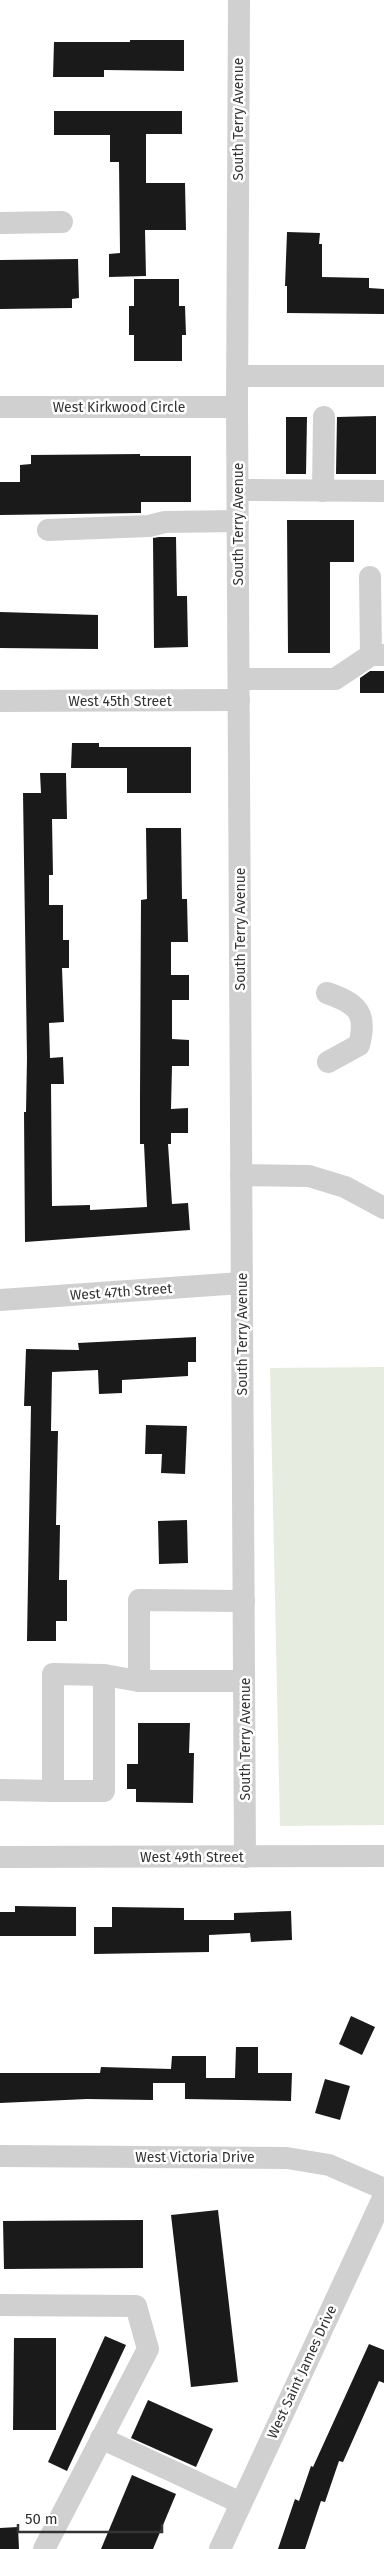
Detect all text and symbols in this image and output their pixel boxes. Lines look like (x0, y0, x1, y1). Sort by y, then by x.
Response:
street label: South Terry Avenue (230, 58, 247, 180)
street label: West Kirkwood Circle (53, 399, 185, 416)
street label: South Terry Avenue (230, 463, 247, 585)
street label: West 45th Street (68, 693, 173, 710)
street label: South Terry Avenue (232, 868, 249, 990)
street label: South Terry Avenue (234, 1273, 251, 1395)
street label: West 47th Street (69, 1280, 174, 1304)
street label: South Terry Avenue (237, 1678, 254, 1800)
street label: West 49th Street (140, 1849, 245, 1866)
street label: West Victoria Drive (135, 2149, 255, 2166)
street label: West Saint James Drive (264, 2303, 340, 2441)
scale bar (18, 2502, 161, 2534)
text: 50 m (25, 2510, 58, 2528)

